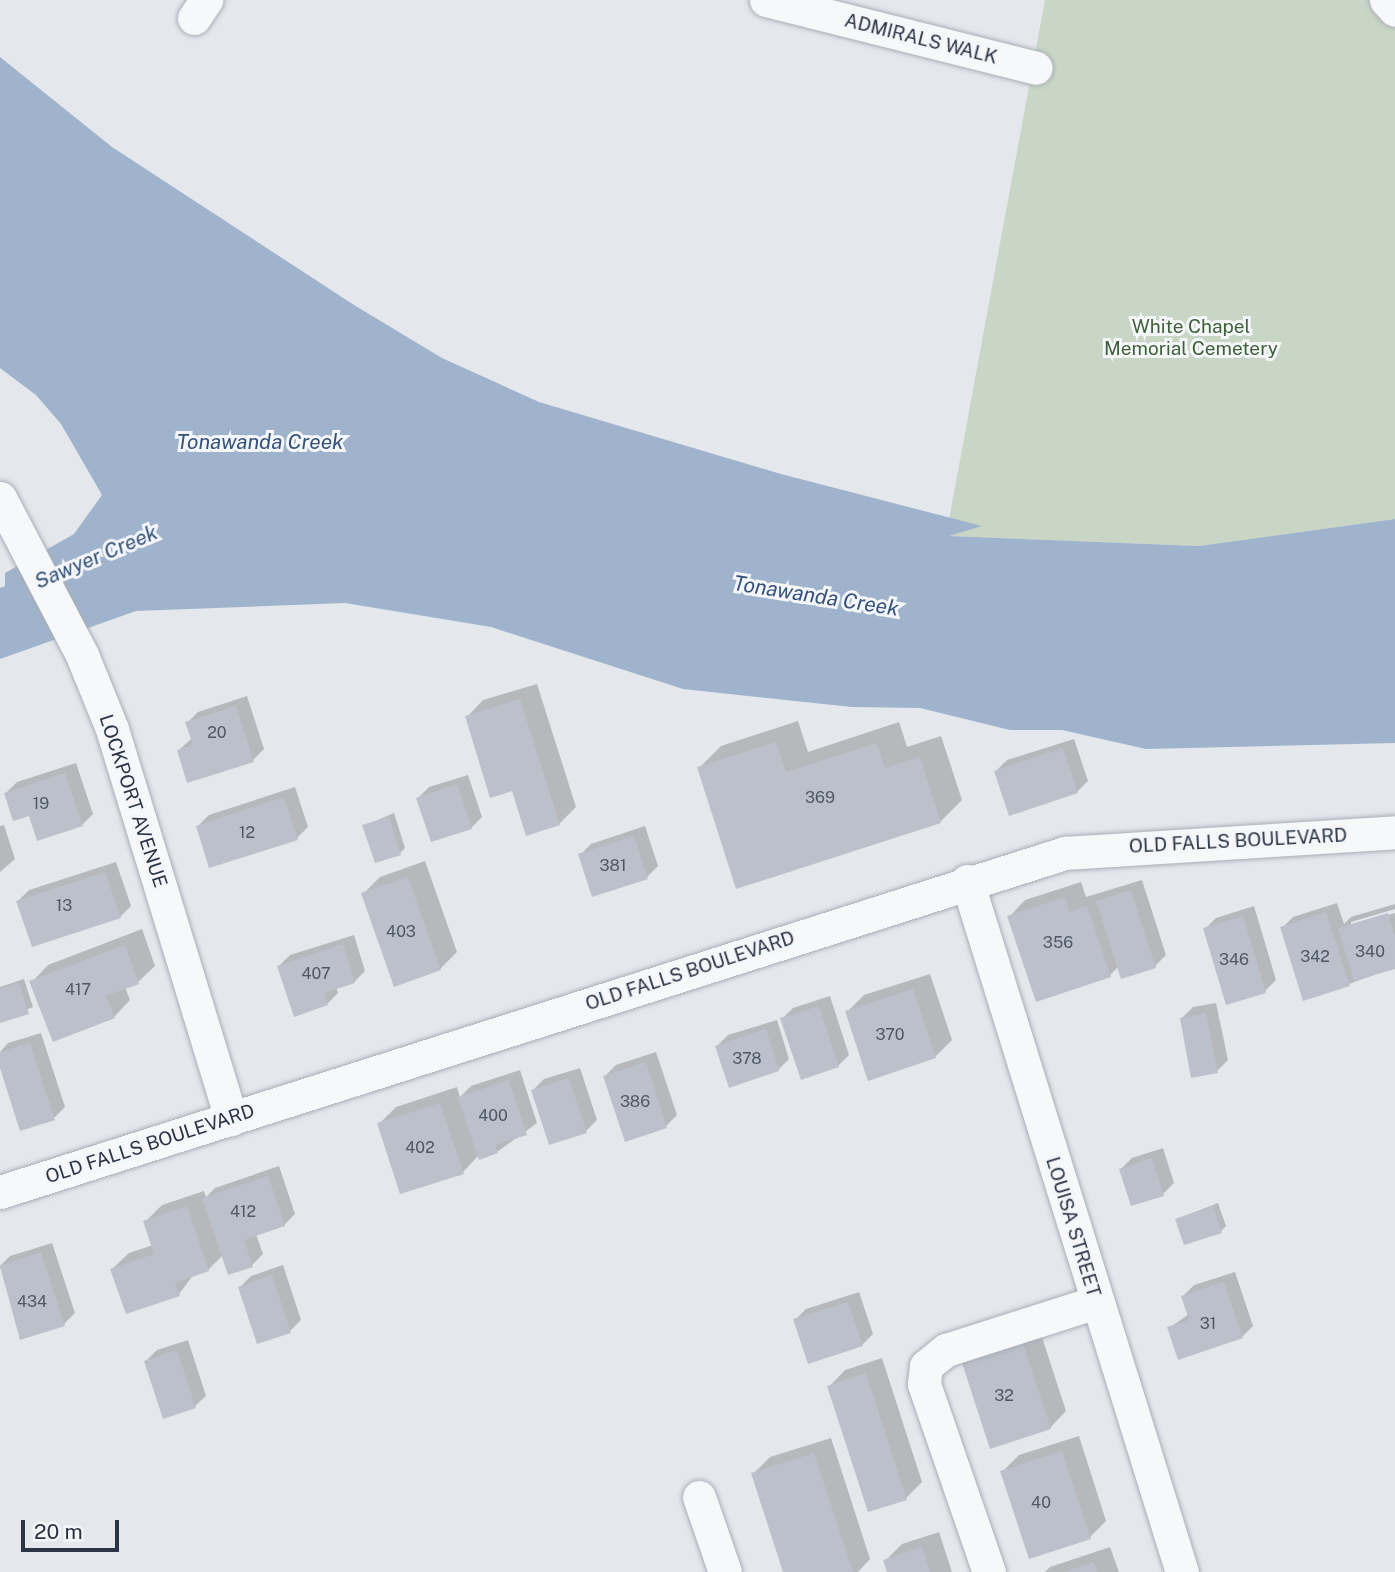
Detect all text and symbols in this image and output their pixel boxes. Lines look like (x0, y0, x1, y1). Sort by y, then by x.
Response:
street label: ADMIRALS WALK (842, 9, 1000, 69)
park label: White Chapel Memorial Cemetery (1104, 316, 1278, 360)
water label: Tonawanda Creek (177, 429, 343, 455)
water label: Sawyer Creek (31, 520, 161, 594)
water label: Tonawanda Creek (732, 571, 900, 621)
street label: LOCKPORT AVENUE (94, 712, 172, 890)
house number: 20 (207, 723, 227, 743)
house number: 369 (805, 788, 835, 808)
house number: 19 (33, 794, 49, 814)
house number: 12 (239, 823, 255, 843)
street label: OLD FALLS BOULEVARD (1128, 824, 1348, 858)
house number: 381 (600, 856, 626, 876)
house number: 13 (56, 896, 72, 916)
house number: 403 (386, 922, 416, 942)
street label: OLD FALLS BOULEVARD (583, 926, 797, 1016)
house number: 356 (1043, 933, 1073, 953)
house number: 340 (1355, 942, 1385, 962)
house number: 342 (1300, 947, 1330, 967)
house number: 346 (1219, 950, 1249, 970)
house number: 407 (301, 964, 331, 984)
house number: 417 (65, 980, 91, 1000)
house number: 370 (876, 1025, 904, 1045)
house number: 378 (732, 1049, 762, 1069)
house number: 386 (620, 1092, 650, 1112)
street label: OLD FALLS BOULEVARD (43, 1099, 257, 1189)
house number: 400 (478, 1106, 508, 1126)
house number: 402 (405, 1138, 435, 1158)
street label: LOUISA STREET (1041, 1154, 1105, 1300)
house number: 412 (230, 1202, 256, 1222)
house number: 434 (17, 1292, 47, 1312)
house number: 31 (1200, 1314, 1216, 1334)
house number: 32 (994, 1386, 1014, 1406)
house number: 40 (1031, 1493, 1051, 1513)
scale bar (24, 1506, 122, 1550)
text: 20 m (34, 1519, 83, 1544)

